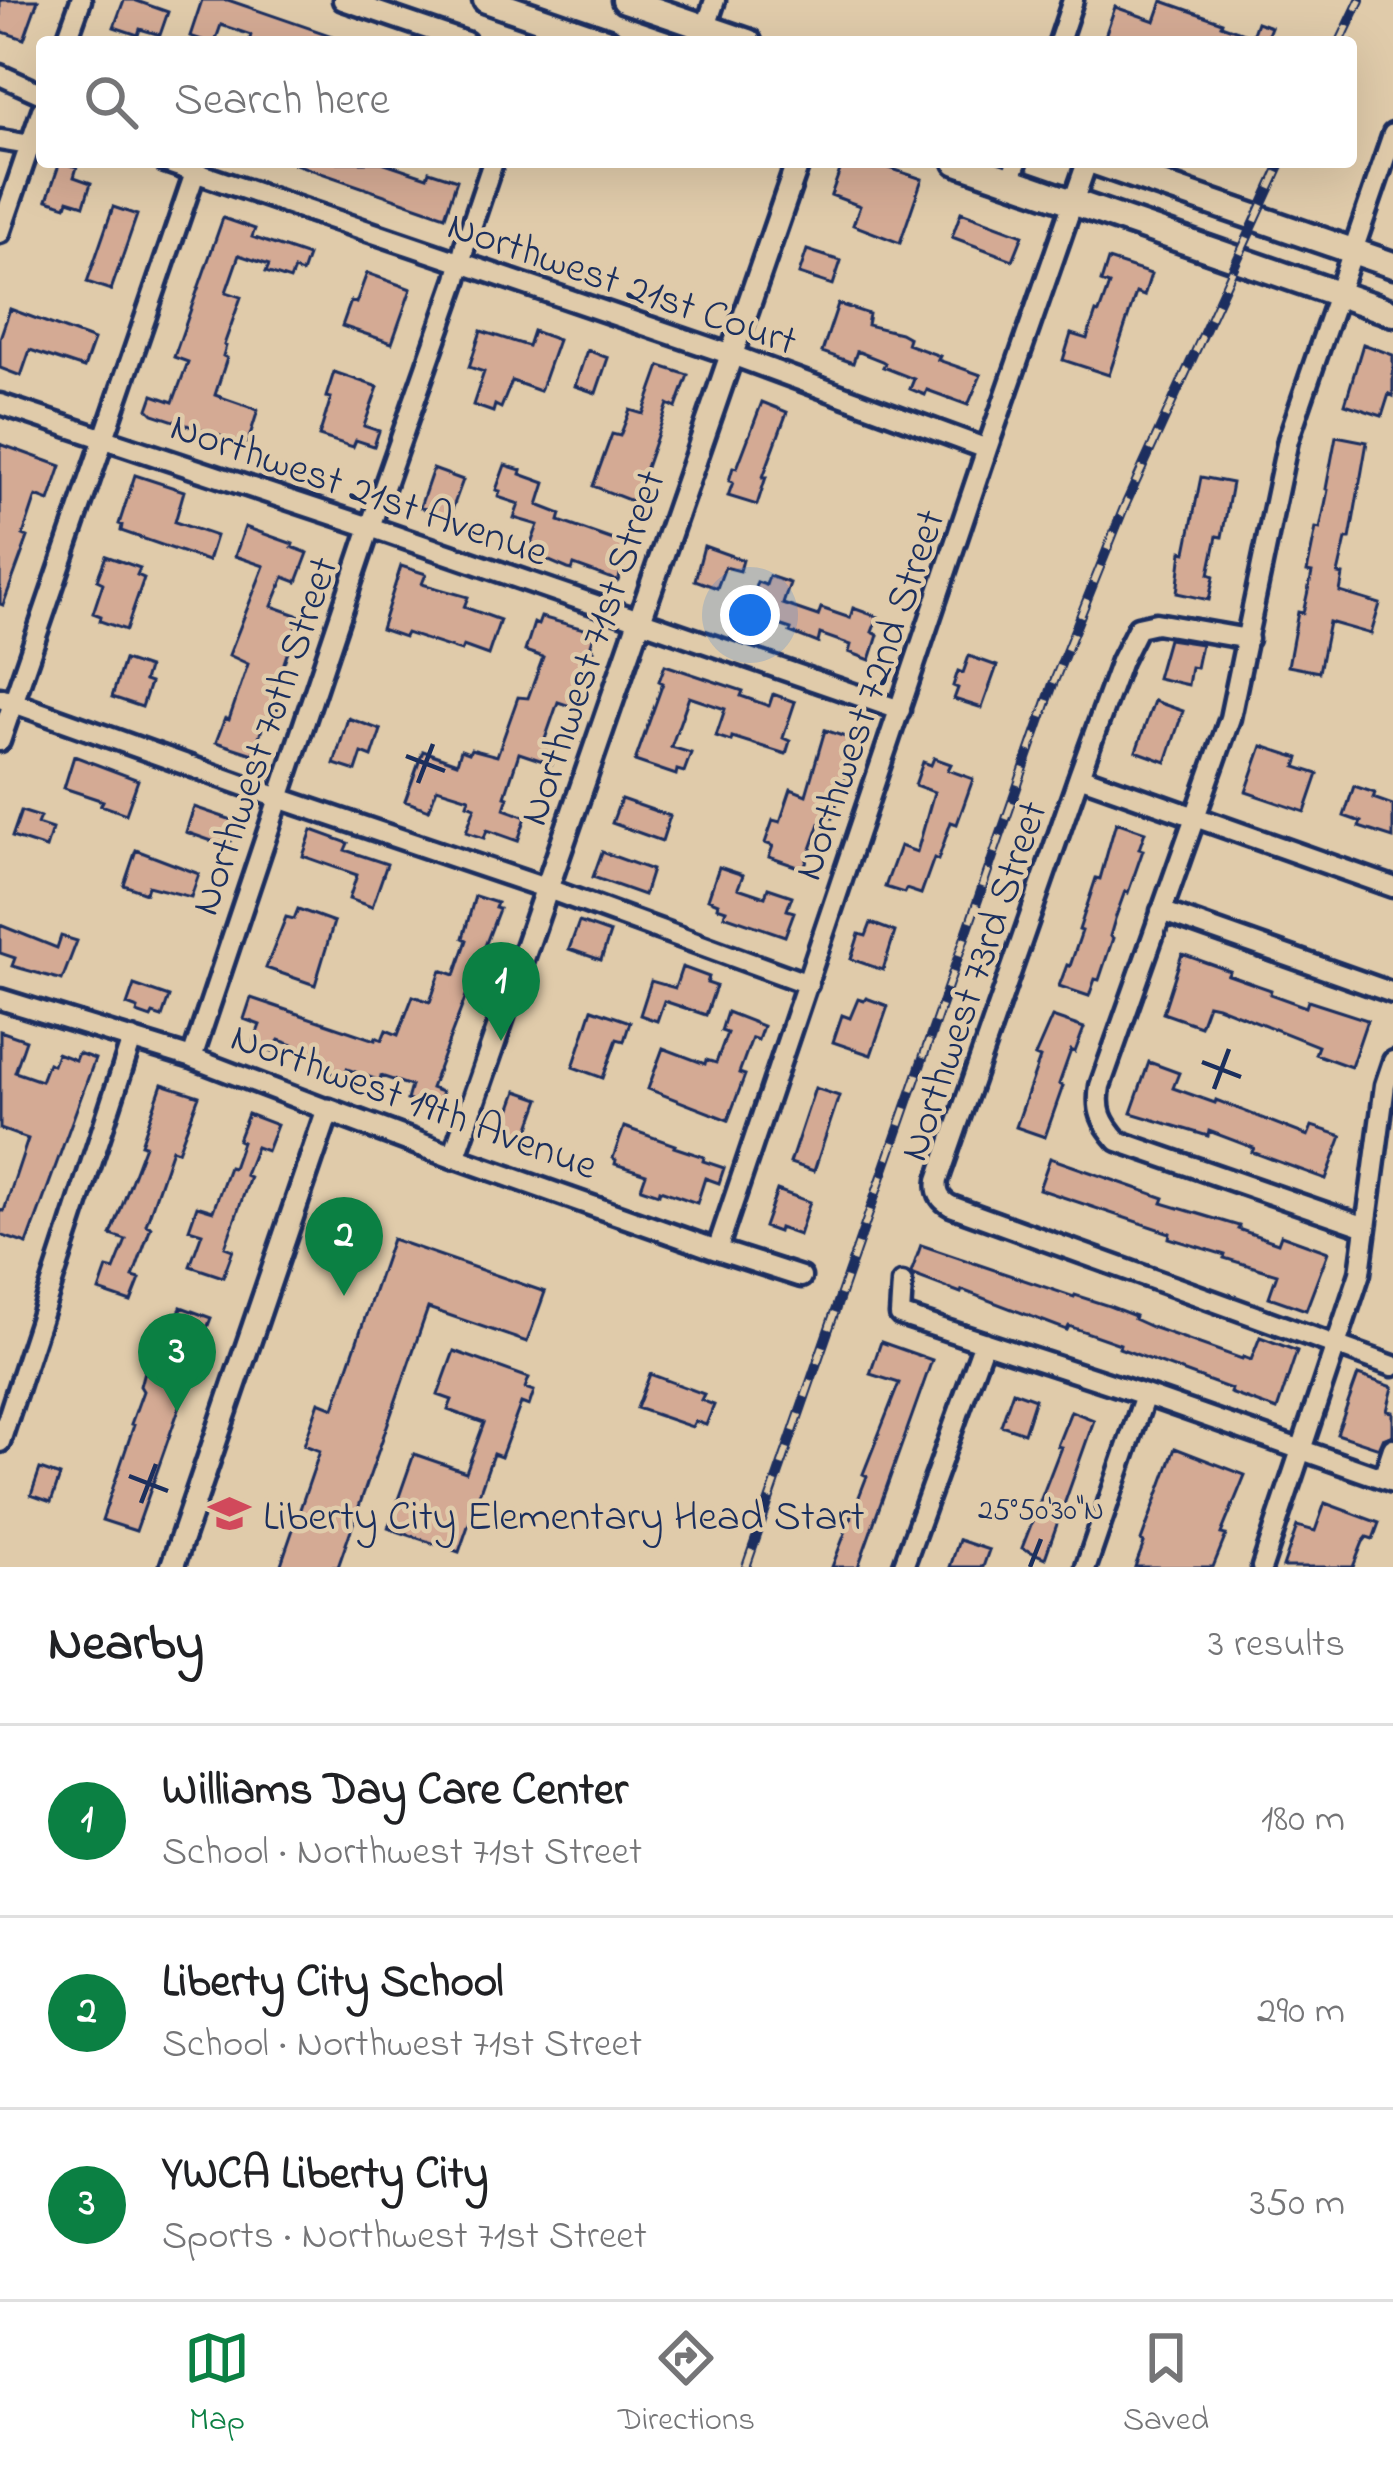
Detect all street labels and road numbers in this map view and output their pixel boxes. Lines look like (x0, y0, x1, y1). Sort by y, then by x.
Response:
street label: Northwest 21st Court (439, 197, 804, 374)
street label: Northwest 21st Avenue (162, 398, 556, 585)
street label: Northwest 71st Street (505, 463, 684, 834)
street label: Northwest 72nd Street (779, 502, 963, 889)
street label: Northwest 70th Street (176, 549, 356, 924)
street label: Northwest 73rd Street (885, 793, 1066, 1170)
street label: Northwest 19th Avenue (222, 1009, 605, 1198)

